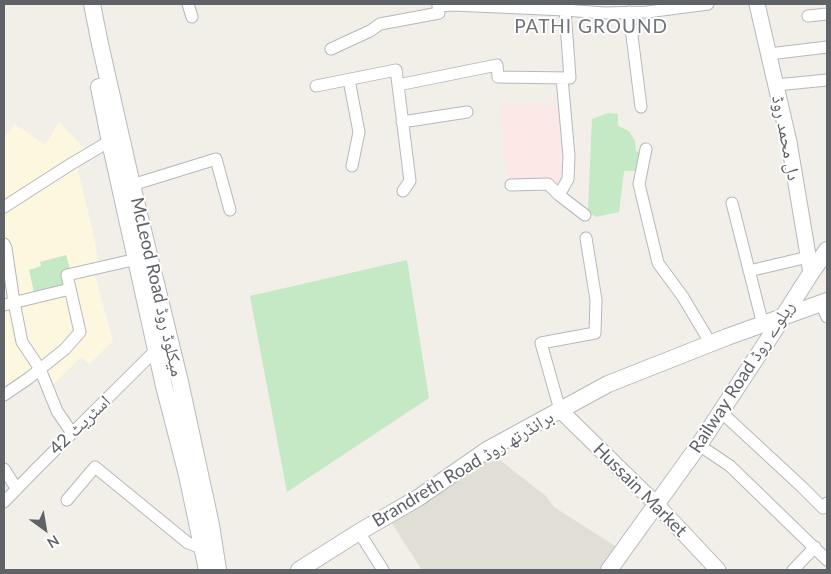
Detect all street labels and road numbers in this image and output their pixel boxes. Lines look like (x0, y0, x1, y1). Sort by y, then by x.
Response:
street label: دل محمد روڈ (767, 94, 805, 182)
street label: McLeod Road میکلوڈ روڈ (126, 195, 188, 379)
street label: Railway Road ریلوے روڈ (685, 297, 799, 457)
street label: اسٹریٹ 42 (45, 391, 115, 459)
street label: Brandreth Road برانڈرتھ روڈ (368, 406, 558, 532)
street label: Hussain Market (589, 439, 691, 541)

